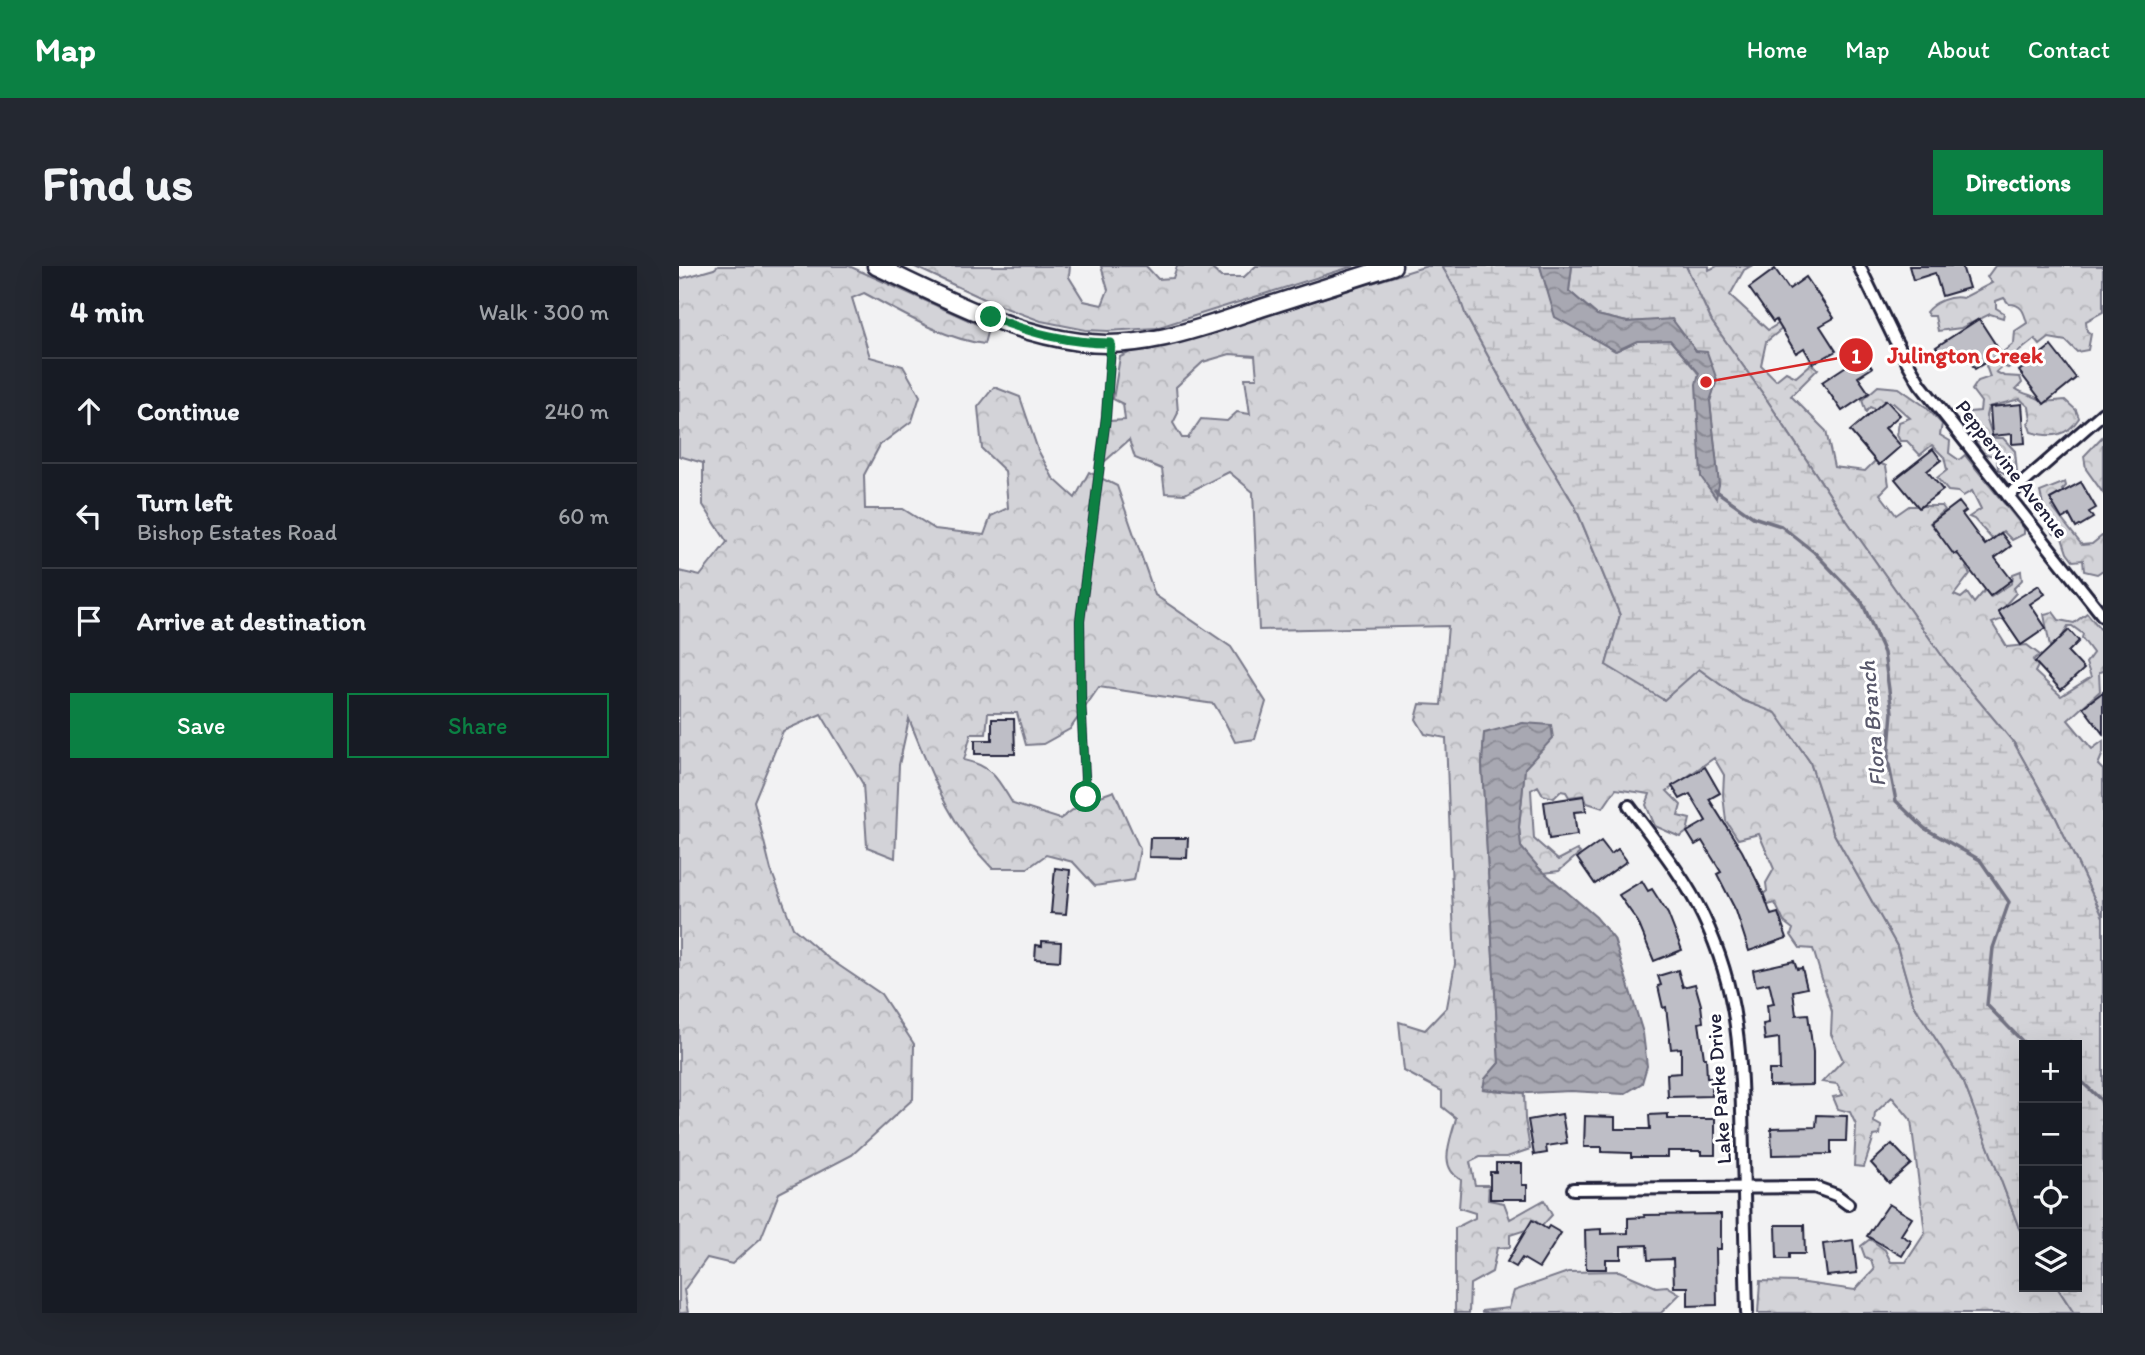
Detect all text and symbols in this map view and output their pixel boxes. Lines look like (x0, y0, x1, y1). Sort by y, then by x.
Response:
text: Map (35, 30, 96, 69)
text: Home (1747, 35, 1807, 64)
text: Map (1845, 35, 1889, 64)
text: About (1927, 35, 1990, 64)
text: Contact (2028, 35, 2110, 64)
button: Directions (1933, 150, 2103, 215)
text: Find us (42, 153, 193, 212)
text: 4 min (70, 293, 144, 330)
text: Walk · 300 m (479, 298, 609, 326)
route end (975, 301, 1006, 332)
callout: Julington Creek (1838, 333, 2057, 377)
text: Julington Creek (1886, 341, 2044, 369)
text: 1 (1851, 343, 1861, 368)
icon: ahead (70, 392, 108, 430)
street label: Peppervine Avenue (1951, 394, 2074, 543)
text: Continue (137, 395, 240, 427)
text: 240 m (544, 397, 609, 425)
text: Turn left (137, 486, 233, 518)
icon: left (70, 497, 108, 535)
text: 60 m (558, 502, 609, 530)
text: Bishop Estates Road (137, 518, 337, 546)
icon: arrive (70, 602, 108, 640)
text: Arrive at destination (137, 605, 366, 637)
water label: Flora Branch (1852, 659, 1891, 788)
button: Save (70, 693, 333, 758)
button: Share (347, 693, 609, 758)
route start (1070, 781, 1101, 812)
street label: Lake Parke Drive (1701, 1013, 1736, 1165)
map controls (2019, 1040, 2082, 1292)
button: + (2019, 1040, 2082, 1103)
button: − (2019, 1103, 2082, 1166)
button: locate (2019, 1166, 2082, 1229)
button: layers (2019, 1229, 2082, 1292)

